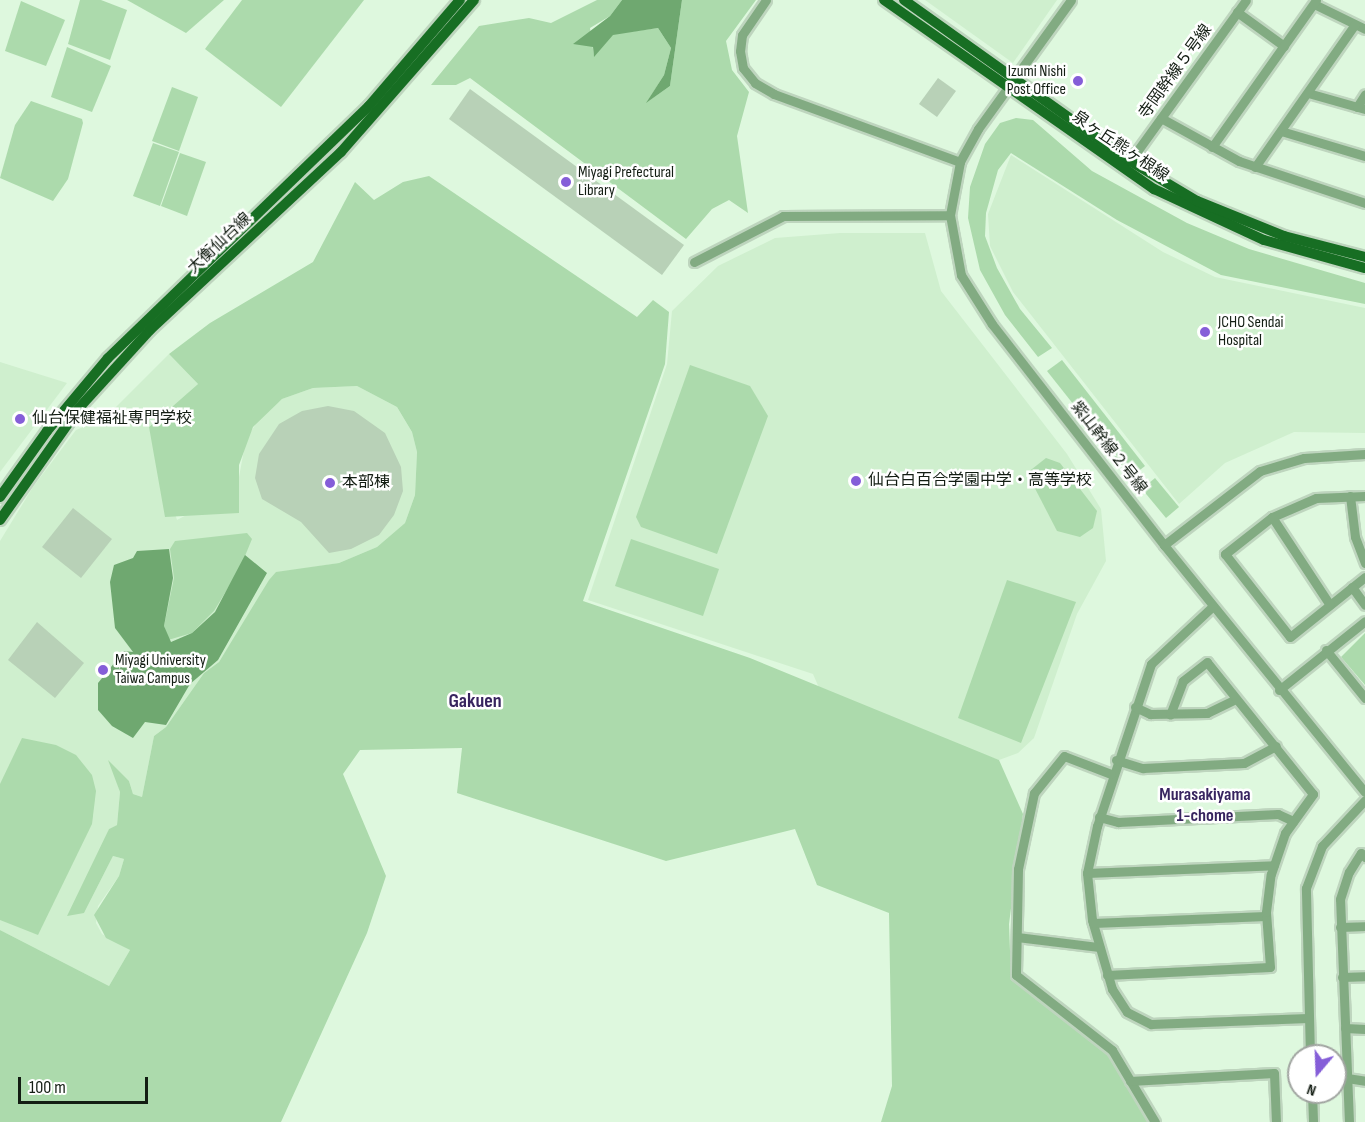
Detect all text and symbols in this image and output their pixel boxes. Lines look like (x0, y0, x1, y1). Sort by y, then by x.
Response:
street label: 寺岡幹線５号線 (1135, 21, 1217, 123)
place label: Izumi Nishi Post Office (1007, 62, 1066, 100)
marker: Izumi Nishi Post Office (1071, 74, 1085, 88)
street label: 泉ヶ丘熊ヶ根線 (1068, 108, 1172, 186)
place label: Miyagi Prefectural Library (578, 163, 674, 201)
marker: Miyagi Prefectural Library (559, 175, 573, 189)
street label: 大衡仙台線 (184, 210, 256, 278)
place label: JCHO Sendai Hospital (1218, 313, 1284, 351)
marker: JCHO Sendai Hospital (1196, 323, 1214, 341)
street label: 紫山幹線２号線 (1066, 398, 1150, 498)
place label: 仙台保健福祉専門学校 (32, 409, 192, 429)
marker: 仙台保健福祉専門学校 (13, 412, 27, 426)
place label: 仙台白百合学園中学・高等学校 (868, 471, 1092, 491)
place label: 本部棟 (342, 473, 390, 493)
marker: 仙台白百合学園中学・高等学校 (849, 474, 863, 488)
marker: 本部棟 (323, 476, 337, 490)
place label: Miyagi University Taiwa Campus (115, 651, 206, 689)
marker: Miyagi University Taiwa Campus (96, 663, 110, 677)
district label: Gakuen (448, 689, 502, 713)
district label: Murasakiyama 1-chome (1159, 785, 1251, 828)
north arrow (1287, 1044, 1347, 1104)
scale bar (21, 1065, 152, 1103)
text: 100 m (29, 1077, 66, 1098)
text: N (1305, 1079, 1319, 1100)

